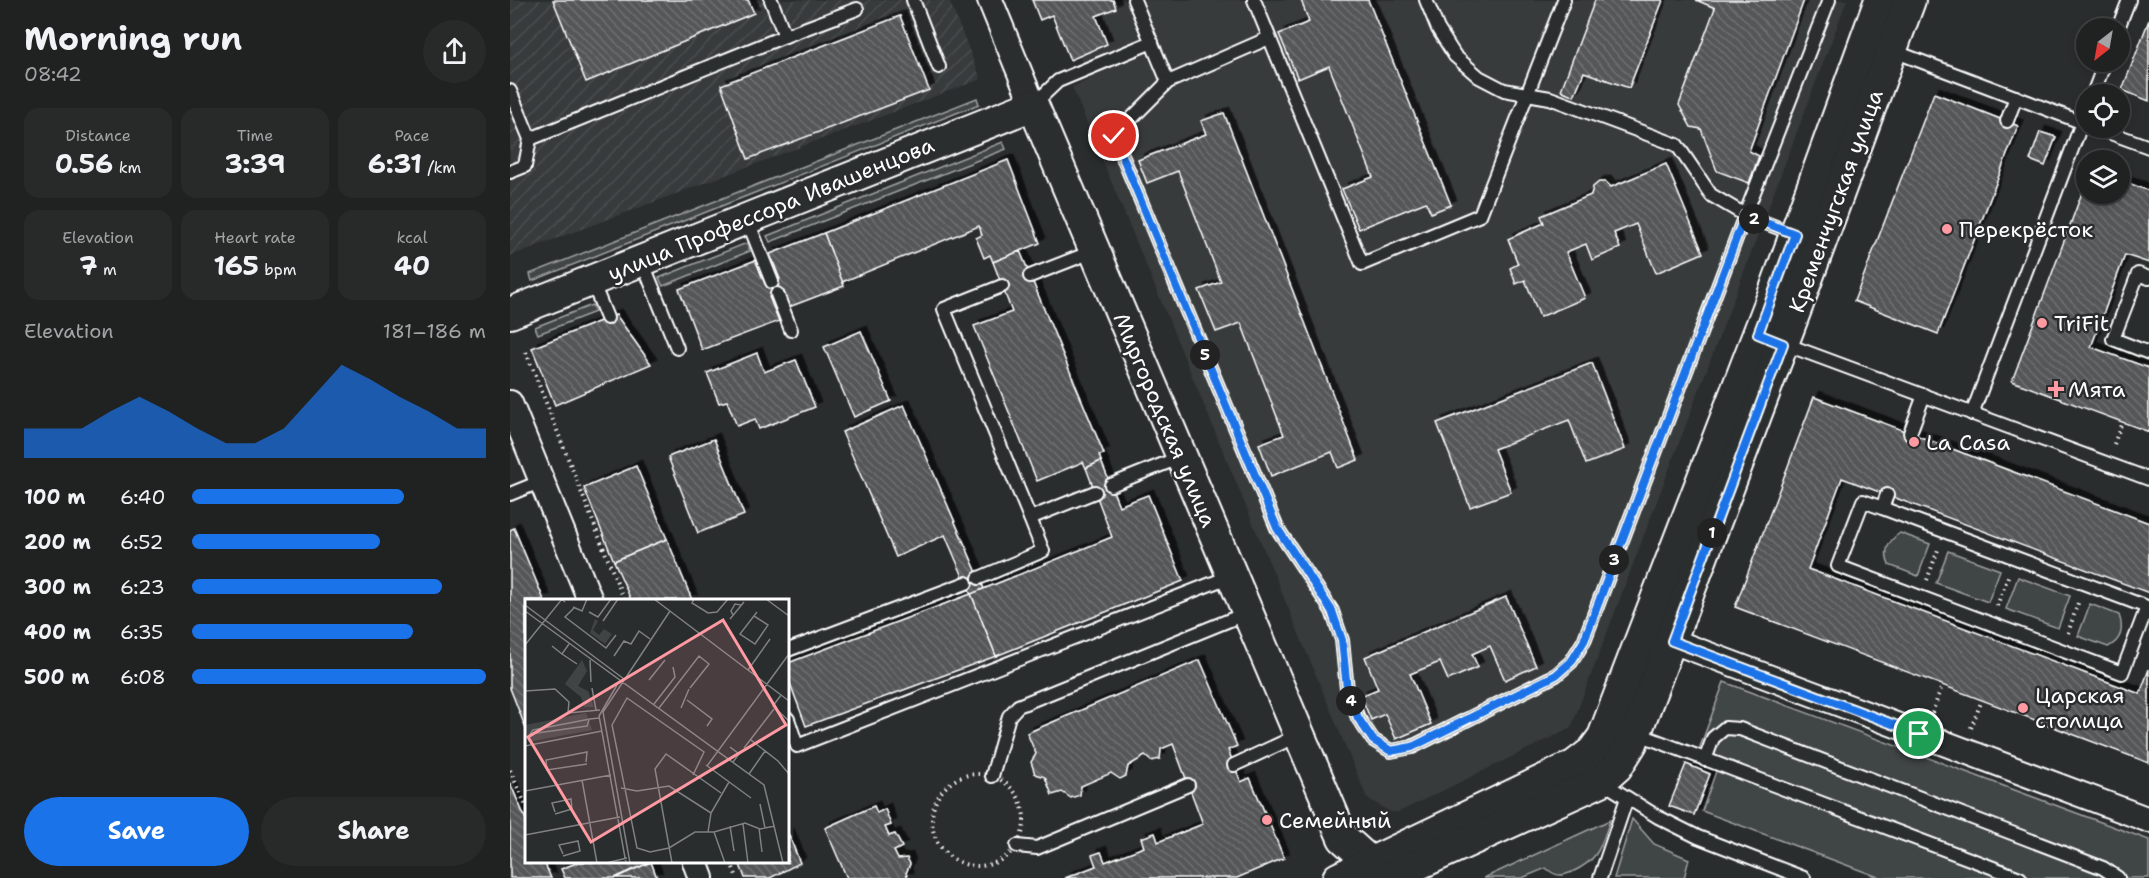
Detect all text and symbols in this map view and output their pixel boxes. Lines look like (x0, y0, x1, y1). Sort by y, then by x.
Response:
text: Morning run (24, 16, 242, 61)
north arrow (2076, 18, 2130, 72)
map controls (2076, 18, 2130, 204)
button: share (423, 20, 486, 83)
text: 08:42 (24, 61, 82, 87)
button: locate (2076, 84, 2130, 138)
street label: Кременчугская улица (1782, 85, 1890, 317)
pin (1088, 110, 1139, 161)
icon: check (1097, 119, 1130, 152)
text: Distance (65, 125, 131, 146)
text: Time (237, 125, 273, 146)
text: Pace (394, 125, 430, 146)
street label: улица Профессора Ивашенцова (604, 130, 939, 288)
text: 0.56 (55, 146, 113, 181)
text: 3:39 (225, 146, 285, 181)
text: 6:31 (368, 146, 422, 181)
button: layers (2076, 150, 2130, 204)
text: km (113, 157, 141, 178)
text: /km (422, 157, 456, 178)
pin: 2 (1739, 204, 1769, 234)
text: 2 (1748, 208, 1760, 229)
place label: Перекрёсток (1959, 215, 2093, 244)
marker: Перекрёсток (1940, 222, 1954, 236)
text: Elevation (62, 227, 134, 248)
text: Heart rate (214, 227, 296, 248)
text: kcal (396, 227, 428, 248)
text: 7 (79, 248, 97, 283)
text: 165 (213, 248, 259, 283)
text: 40 (394, 248, 430, 283)
text: m (97, 259, 117, 280)
text: bpm (259, 259, 297, 280)
street label: Миргородская улица (1107, 308, 1223, 532)
place label: TriFit (2054, 309, 2109, 338)
marker: TriFit (2035, 316, 2049, 330)
text: Elevation (24, 318, 114, 344)
text: 181–186 m (383, 318, 486, 344)
pin: 5 (1190, 340, 1220, 370)
text: 5 (1200, 344, 1210, 365)
place label: Мята (2068, 375, 2126, 404)
marker: Мята (2049, 382, 2063, 396)
place label: La Casa (1926, 428, 2010, 457)
marker: La Casa (1907, 435, 1921, 449)
text: 100 m (24, 484, 86, 510)
text: 6:40 (120, 484, 165, 510)
pin: 1 (1697, 518, 1727, 548)
text: 1 (1708, 522, 1716, 543)
text: 200 m (24, 529, 91, 555)
text: 6:52 (120, 529, 164, 555)
pin: 3 (1599, 545, 1629, 575)
text: 3 (1608, 549, 1620, 570)
text: 300 m (24, 574, 91, 600)
text: 6:23 (120, 574, 165, 600)
inset map (525, 599, 789, 863)
text: 400 m (24, 619, 91, 645)
text: 6:35 (120, 619, 163, 645)
text: 500 m (24, 664, 90, 690)
text: 6:08 (120, 664, 166, 690)
place label: Царская столица (2035, 681, 2125, 735)
pin: 4 (1336, 686, 1366, 716)
text: 4 (1345, 690, 1357, 711)
marker: Царская столица (2016, 701, 2030, 715)
pin (1893, 708, 1944, 759)
icon: arrive (1902, 717, 1935, 750)
button: Save (24, 797, 249, 866)
button: Share (261, 797, 486, 866)
place label: Семейный (1279, 806, 1391, 835)
marker: Семейный (1260, 813, 1274, 827)

